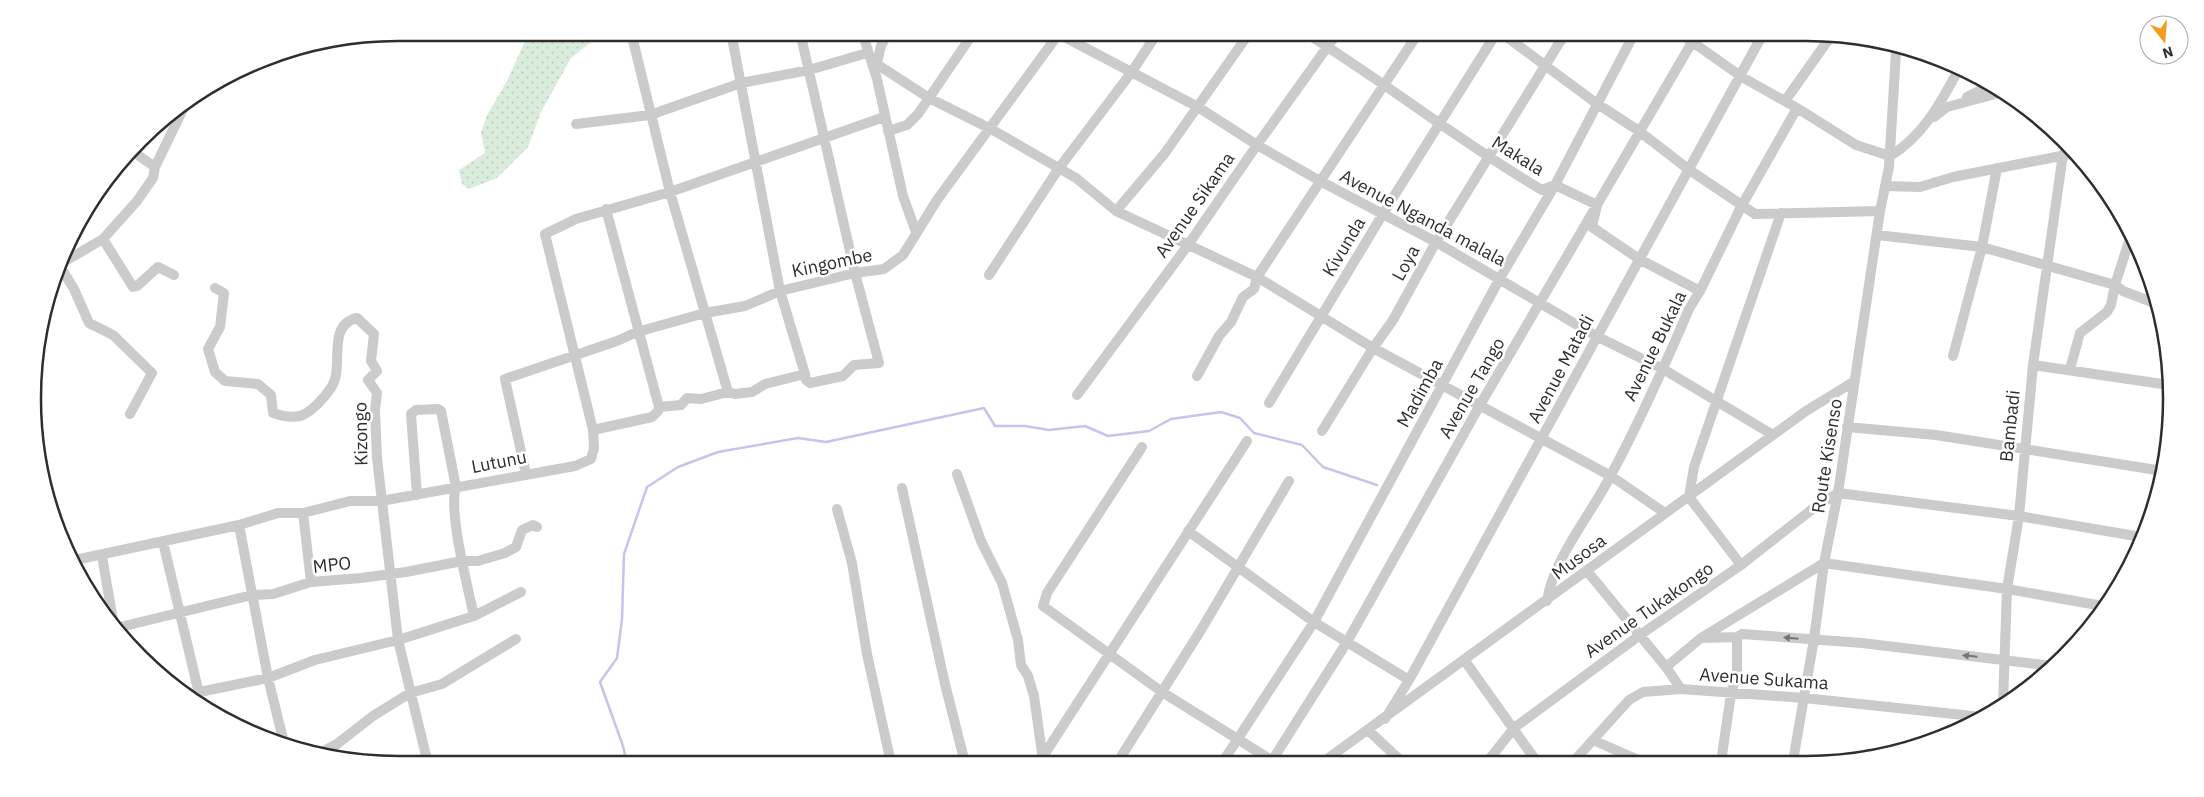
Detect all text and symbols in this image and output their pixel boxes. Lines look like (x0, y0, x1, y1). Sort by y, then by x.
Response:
north arrow (2139, 15, 2189, 65)
text: N (2160, 42, 2175, 63)
street label: Makala (1488, 131, 1549, 181)
street label: Avenue Sikama (1150, 147, 1240, 262)
street label: Avenue Nganda malala (1336, 164, 1511, 271)
street label: Kivunda (1317, 213, 1370, 281)
street label: Loya (1386, 241, 1425, 285)
street label: Kingombe (790, 243, 874, 282)
street label: Avenue Bukala (1618, 287, 1691, 405)
street label: Avenue Matadi (1522, 311, 1599, 427)
street label: Avenue Tango (1433, 333, 1510, 442)
street label: Madimba (1391, 354, 1448, 431)
street label: Bambadi (1994, 389, 2025, 463)
street label: Route Kisenso (1806, 397, 1847, 515)
street label: Kizongo (348, 402, 373, 466)
street label: Lutunu (469, 445, 529, 478)
street label: Musosa (1547, 529, 1611, 584)
street label: MPO (312, 551, 352, 578)
street label: Avenue Tukakongo (1580, 557, 1718, 663)
one-way arrow (1783, 634, 1799, 642)
one-way arrow (1962, 651, 1978, 659)
street label: Avenue Sukama (1699, 663, 1830, 695)

